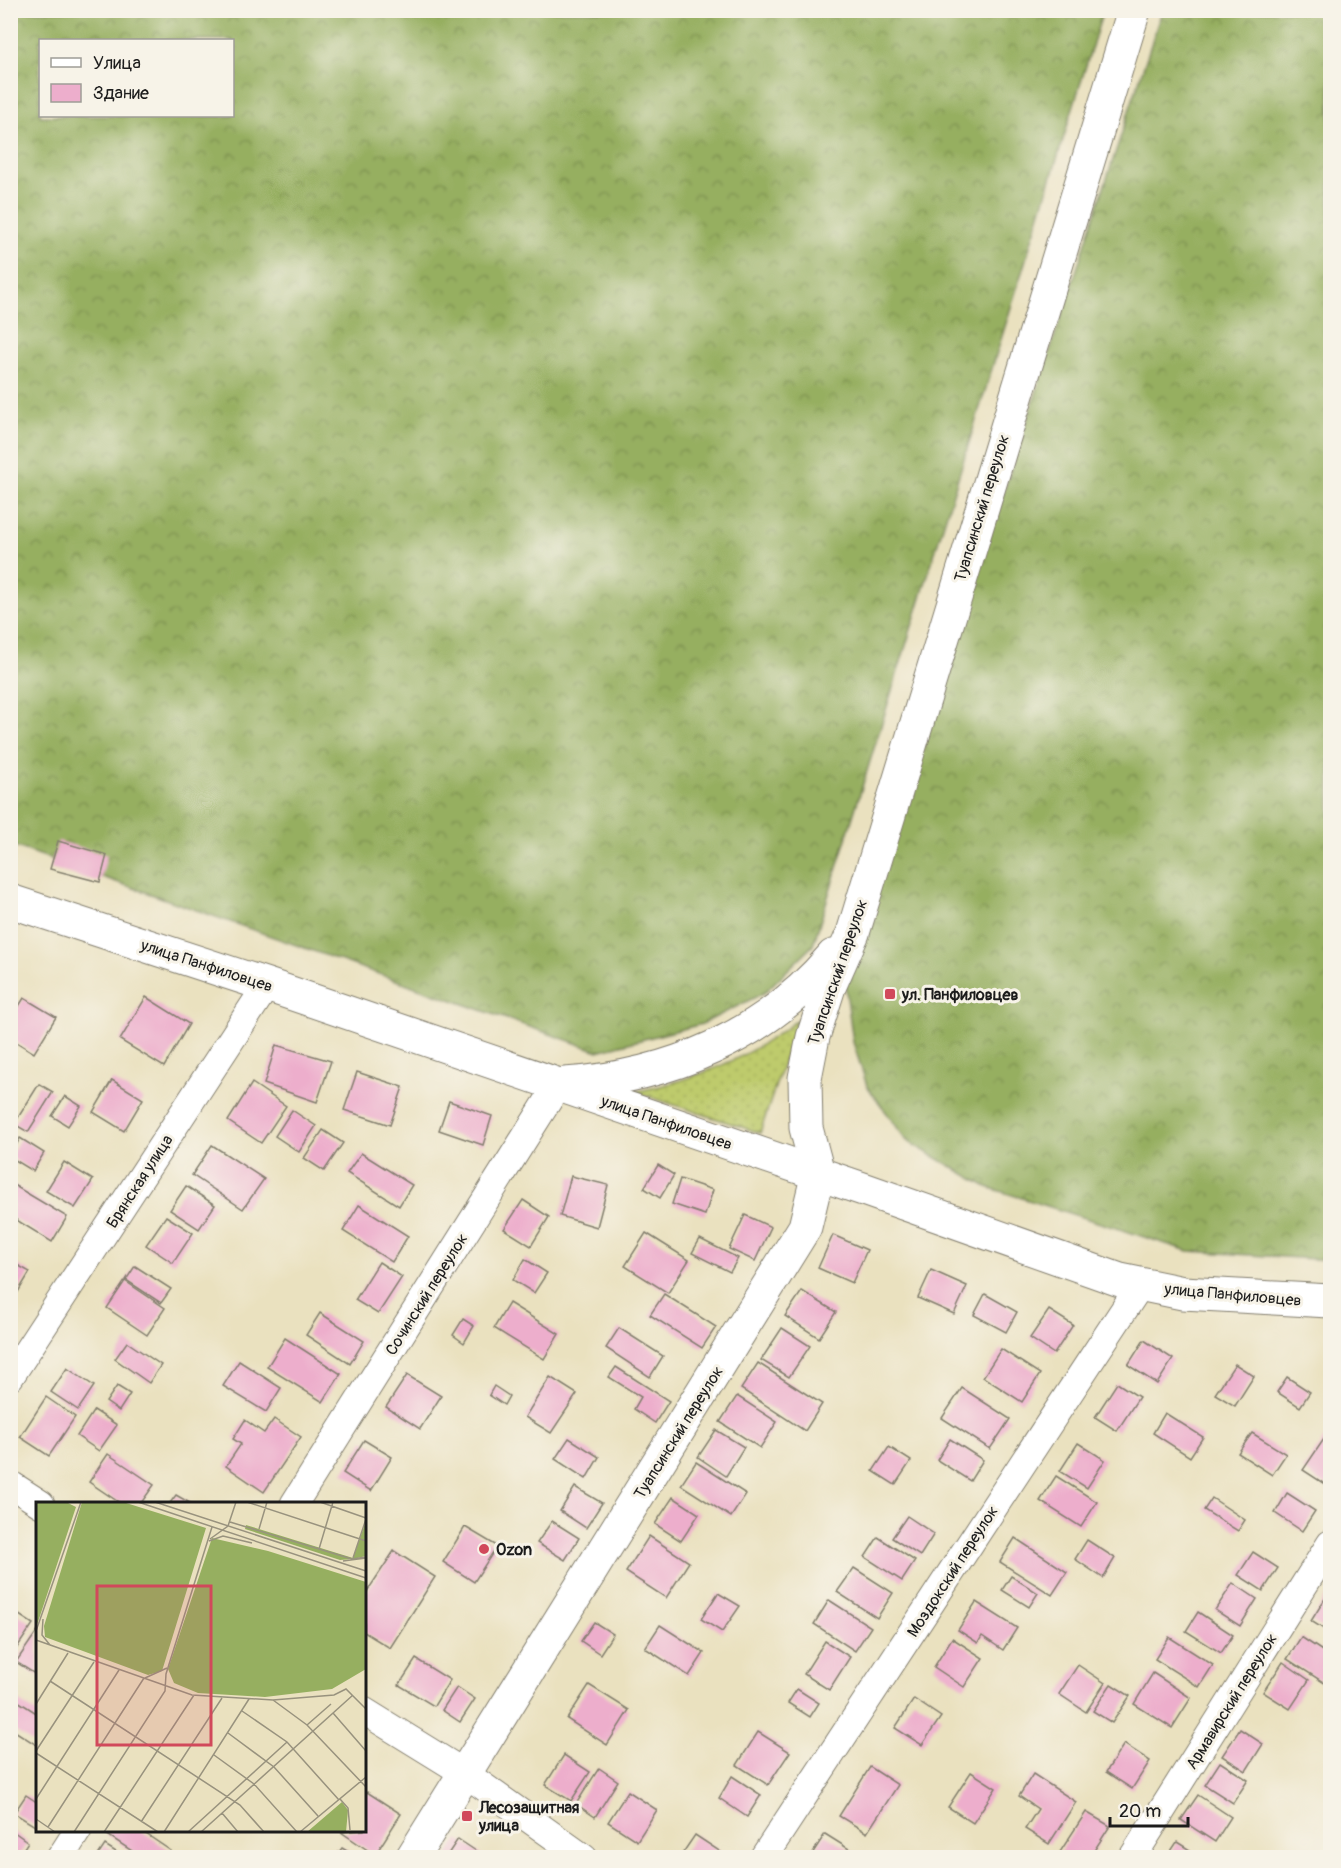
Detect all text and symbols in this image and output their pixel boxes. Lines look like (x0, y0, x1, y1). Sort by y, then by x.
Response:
legend (39, 39, 234, 117)
text: Улица (93, 52, 141, 75)
text: Здание (93, 82, 149, 105)
street label: Туапсинский переулок (950, 432, 1014, 584)
street label: Туапсинский переулок (804, 897, 872, 1048)
street label: улица Панфиловцев (137, 935, 275, 997)
place label: ул. Панфиловцев (901, 985, 1018, 1005)
marker: ул. Панфиловцев (883, 987, 897, 1001)
street label: улица Панфиловцев (597, 1091, 735, 1155)
street label: Брянская улица (102, 1131, 177, 1232)
street label: Сочинский переулок (381, 1230, 472, 1359)
street label: улица Панфиловцев (1163, 1279, 1302, 1311)
street label: Туапсинский переулок (630, 1362, 728, 1503)
inset map (36, 1502, 366, 1832)
street label: Моздокский переулок (903, 1502, 1003, 1641)
place label: Ozon (496, 1540, 532, 1560)
marker: Ozon (477, 1542, 491, 1556)
street label: Армавирский переулок (1182, 1630, 1282, 1773)
scale bar (1110, 1790, 1188, 1828)
place label: Лесозащитная улица (478, 1798, 580, 1836)
text: 20 m (1119, 1800, 1161, 1823)
marker: Лесозащитная улица (460, 1809, 474, 1823)

